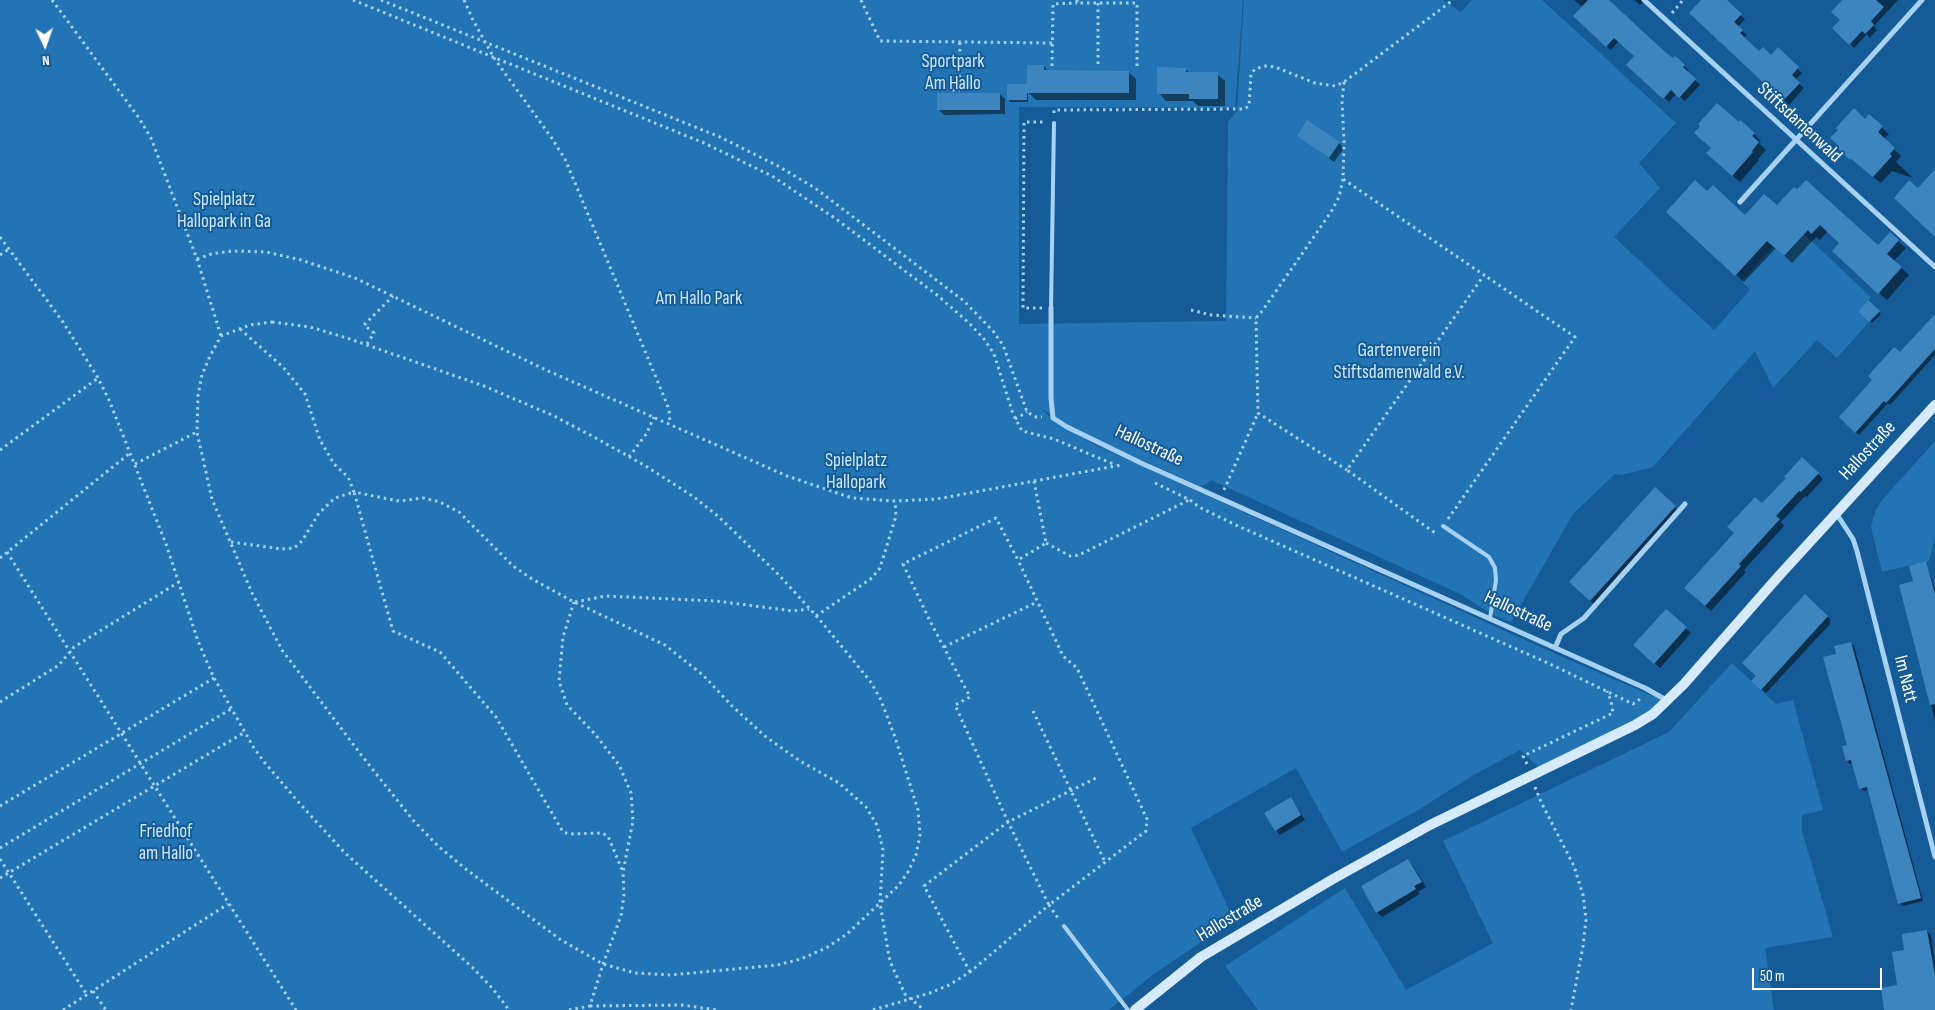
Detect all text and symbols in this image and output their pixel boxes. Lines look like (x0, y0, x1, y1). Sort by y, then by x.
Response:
north arrow (20, 20, 70, 70)
park label: Sportpark Am Hallo (921, 51, 985, 95)
text: N (42, 52, 50, 69)
street label: Stiftsdamenwald (1752, 78, 1846, 168)
park label: Spielplatz Hallopark in Ga (177, 189, 271, 233)
park label: Am Hallo Park (656, 288, 742, 310)
park label: Gartenverein Stiftsdamenwald e.V. (1333, 340, 1465, 384)
street label: Hallostraße (1835, 417, 1901, 485)
street label: Hallostraße (1111, 420, 1187, 472)
park label: Spielplatz Hallopark (825, 450, 887, 494)
street label: Hallostraße (1480, 586, 1556, 638)
street label: Im Natt (1888, 653, 1922, 705)
park label: Friedhof am Hallo (139, 821, 193, 865)
street label: Hallostraße (1193, 891, 1267, 947)
scale bar (1755, 958, 1885, 990)
text: 50 m (1760, 967, 1785, 986)

